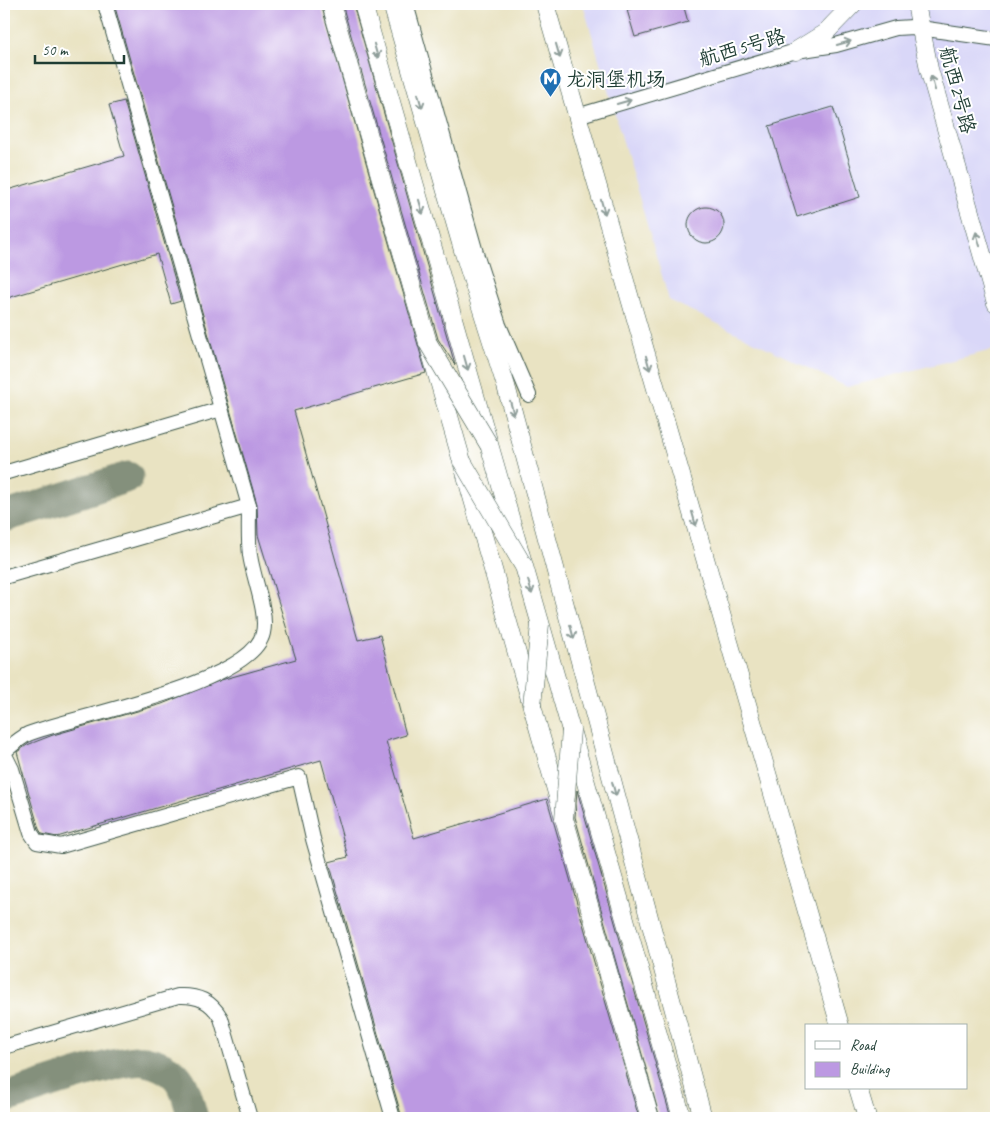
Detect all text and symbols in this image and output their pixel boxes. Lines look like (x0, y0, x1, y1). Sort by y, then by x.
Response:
street label: 航西5号路 (696, 23, 789, 72)
scale bar (35, 32, 124, 64)
one-way arrow (835, 38, 851, 47)
text: 50 m (42, 41, 69, 60)
one-way arrow (372, 42, 382, 58)
one-way arrow (554, 42, 564, 58)
street label: 航西2号路 (934, 44, 981, 137)
metro station icon: 龙洞堡机场 (538, 67, 562, 98)
place label: 龙洞堡机场 (566, 67, 666, 92)
one-way arrow (928, 75, 938, 91)
one-way arrow (416, 93, 425, 109)
one-way arrow (615, 96, 631, 106)
one-way arrow (417, 198, 426, 214)
one-way arrow (599, 198, 609, 214)
one-way arrow (973, 231, 982, 247)
one-way arrow (644, 354, 654, 370)
one-way arrow (461, 355, 471, 371)
one-way arrow (507, 399, 517, 415)
one-way arrow (689, 511, 699, 527)
one-way arrow (525, 578, 535, 594)
one-way arrow (568, 624, 577, 640)
one-way arrow (610, 781, 620, 797)
legend (805, 1024, 968, 1090)
text: Road (850, 1036, 877, 1055)
text: Building (850, 1060, 890, 1079)

